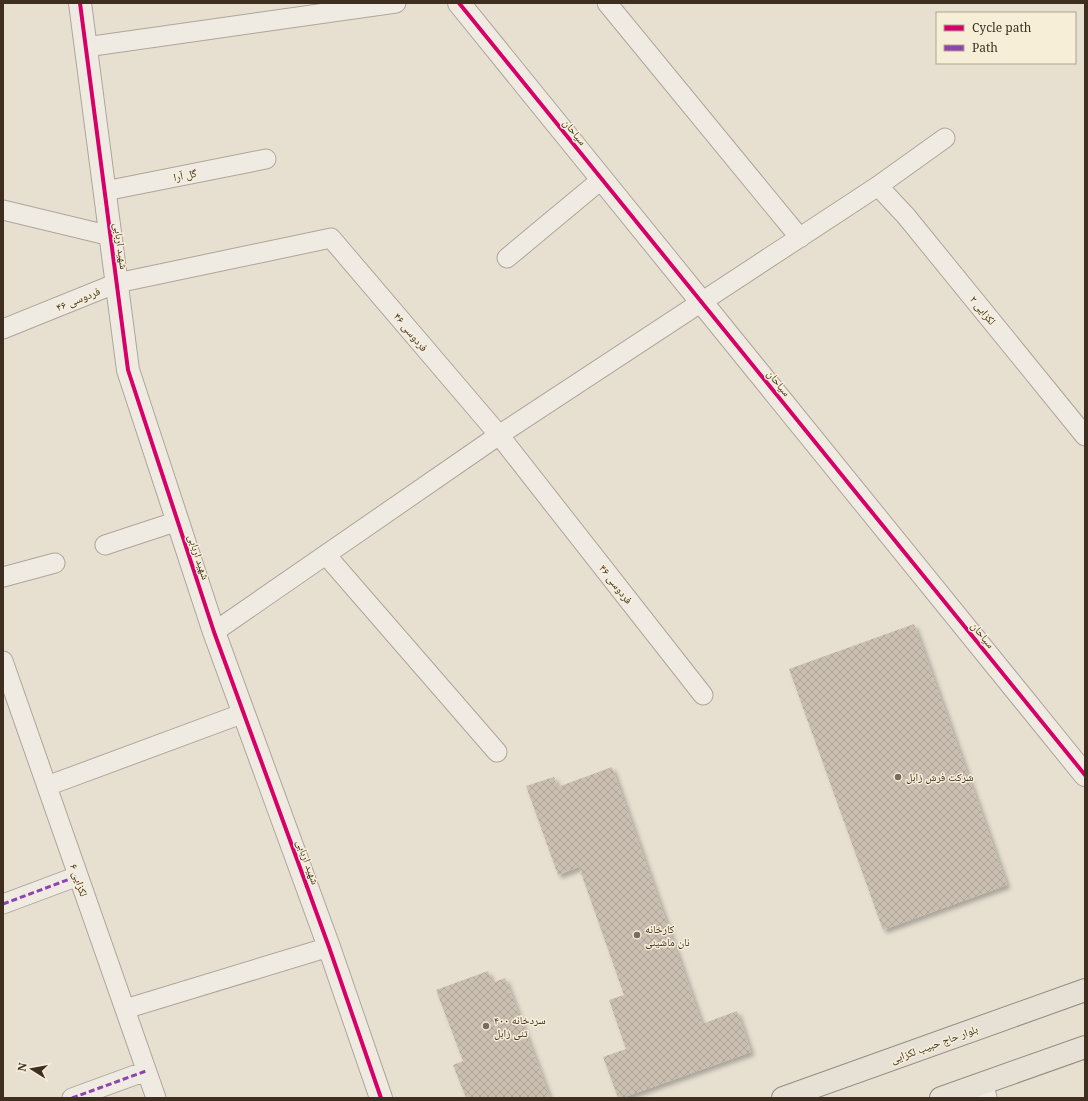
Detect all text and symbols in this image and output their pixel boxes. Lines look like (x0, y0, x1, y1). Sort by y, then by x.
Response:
legend (936, 12, 1076, 64)
text: Cycle path (972, 19, 1032, 36)
text: Path (972, 39, 998, 56)
street label: سیاحان (560, 115, 591, 148)
street label: گل آرا (172, 165, 198, 184)
street label: شهید اربابی (111, 222, 132, 270)
street label: فردوسی ۴۶ (54, 283, 102, 314)
street label: لکزایی ۲ (967, 292, 1000, 327)
street label: فردوسی ۴۶ (391, 309, 432, 355)
street label: سیاحان (764, 366, 795, 399)
street label: شهید اربابی (185, 532, 214, 581)
street label: فردوسی ۴۶ (596, 561, 637, 607)
street label: سیاحان (968, 618, 999, 651)
place label: شرکت فرش زابل (906, 769, 974, 784)
marker: شرکت فرش زابل (893, 772, 903, 782)
street label: شهید اربابی (293, 837, 324, 886)
street label: لکزایی ۶ (67, 862, 92, 898)
place label: کارخانه نان ماشینی (645, 921, 690, 949)
marker: کارخانه نان ماشینی (632, 930, 642, 940)
place label: سردخانه ۴۰۰ تنی زابل (494, 1012, 546, 1040)
marker: سردخانه ۴۰۰ تنی زابل (481, 1021, 491, 1031)
street label: بلوار حاج حبیب لکزايی (888, 1021, 980, 1066)
north arrow (12, 1049, 52, 1089)
text: N (14, 1061, 30, 1073)

